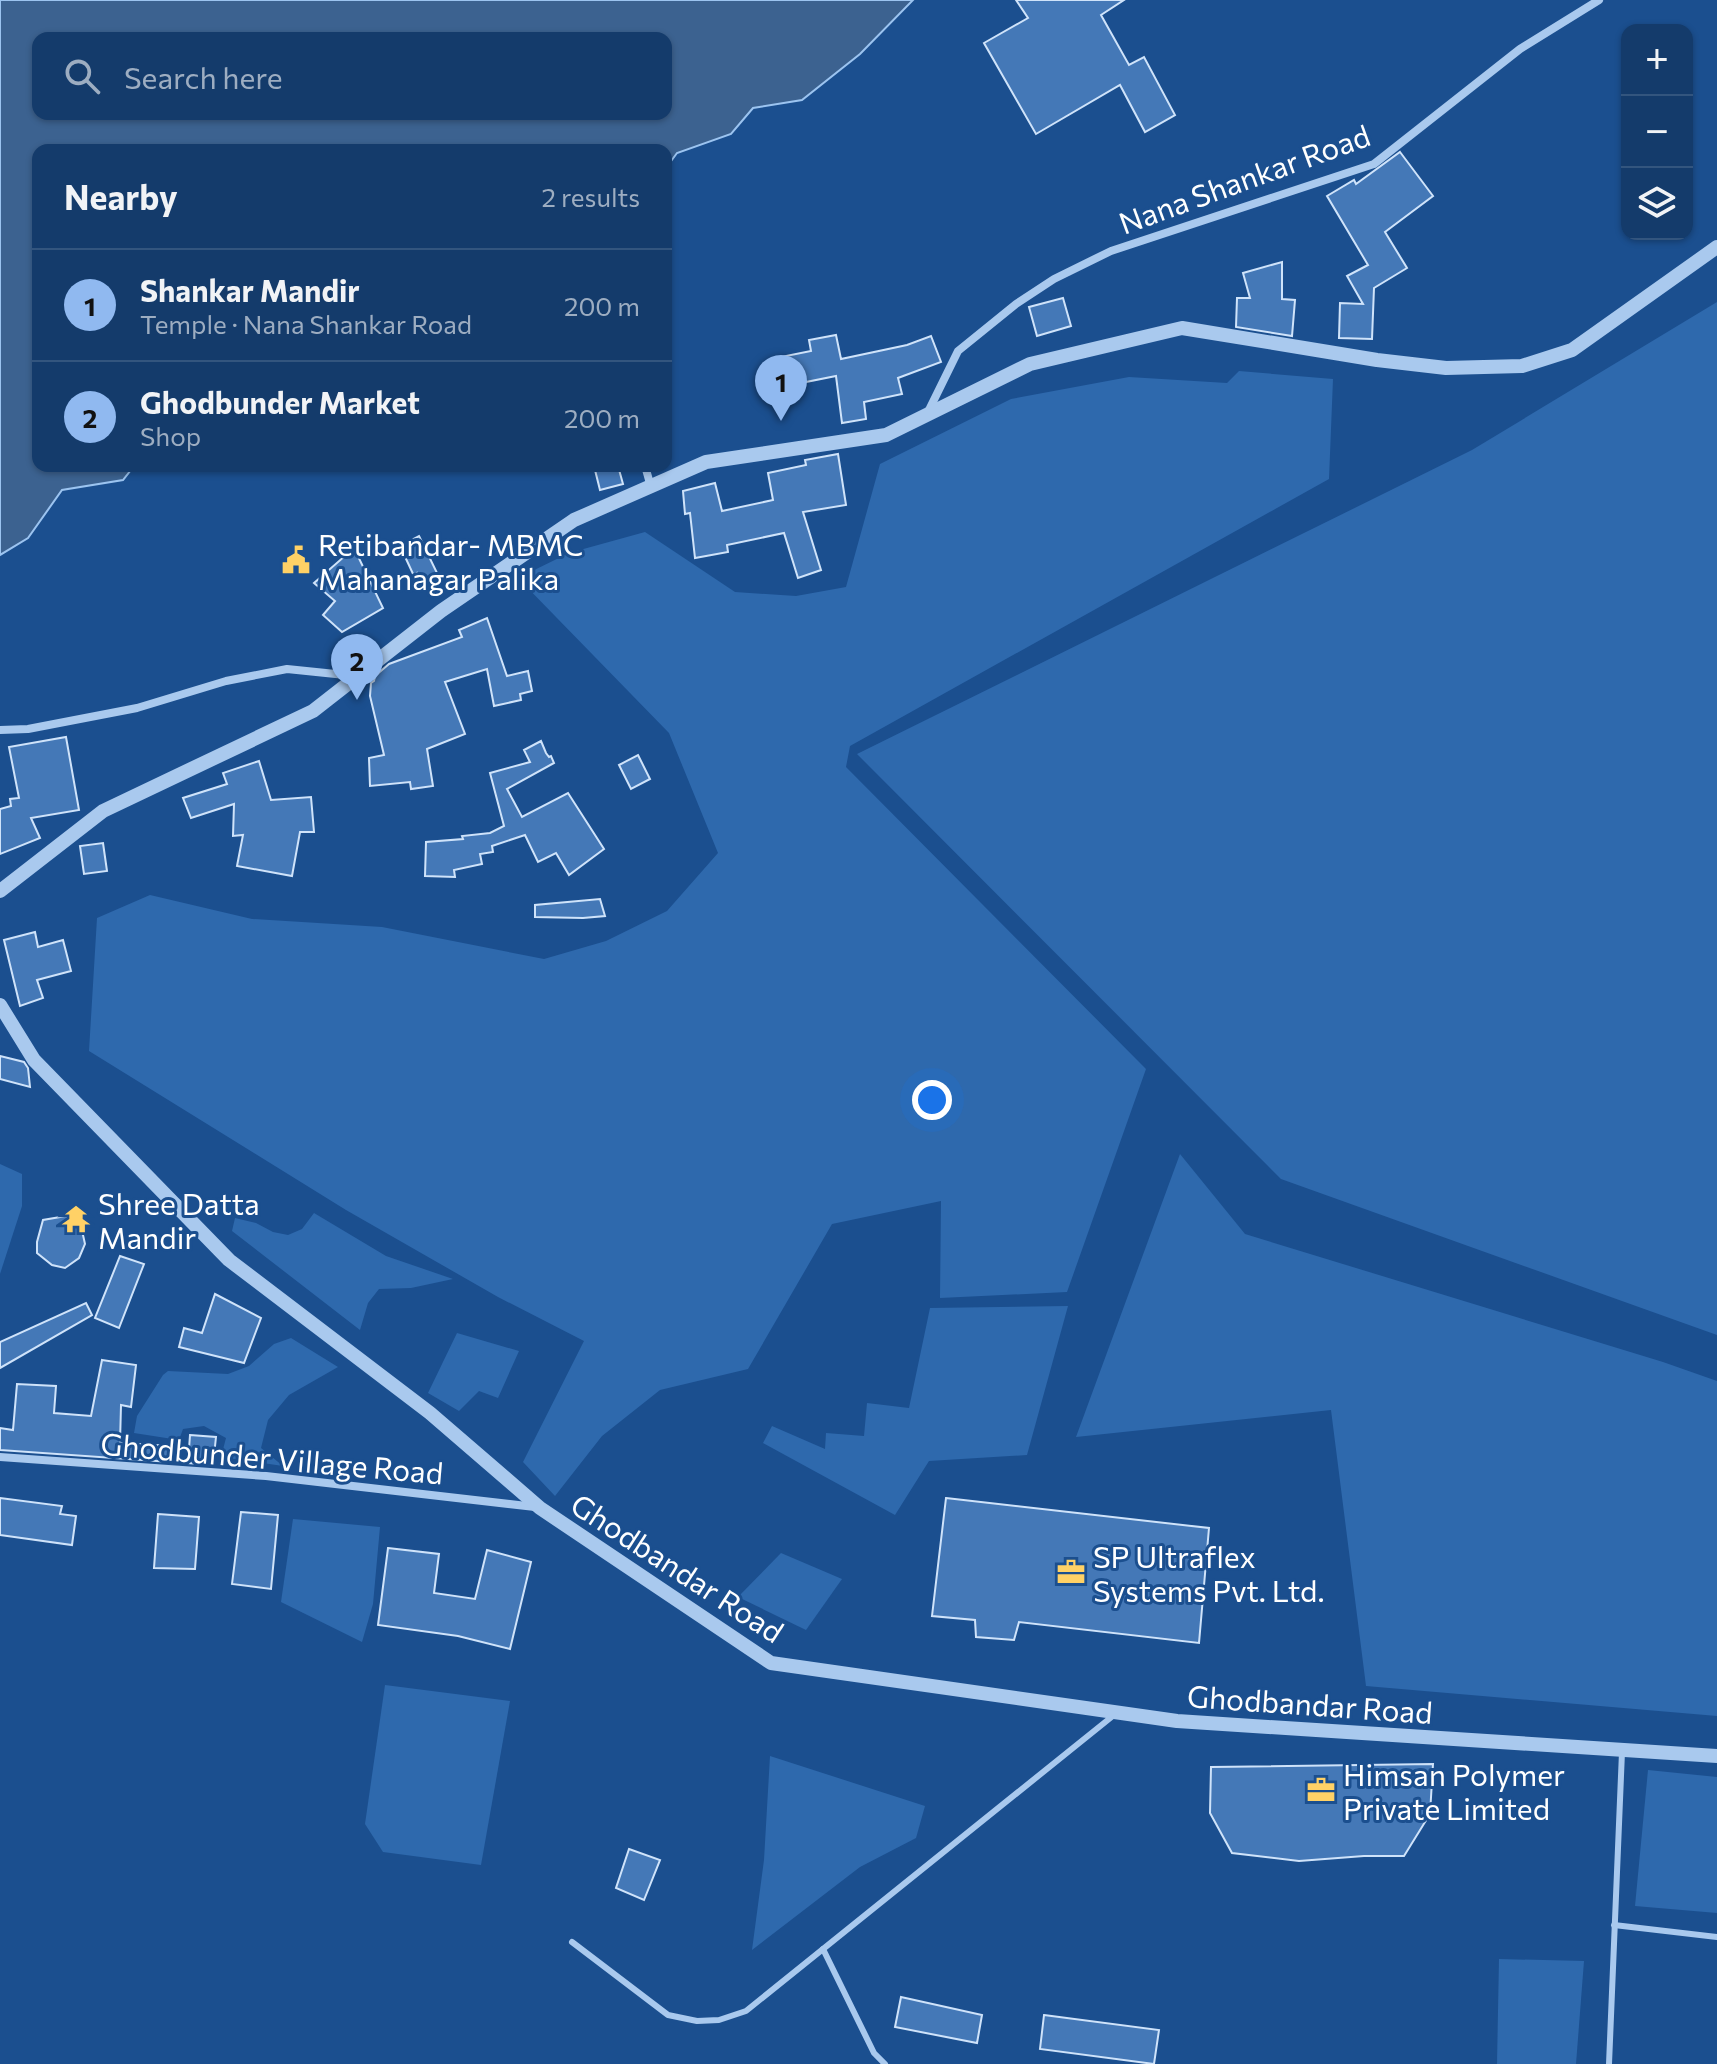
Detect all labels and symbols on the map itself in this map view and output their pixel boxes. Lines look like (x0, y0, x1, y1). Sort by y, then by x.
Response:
street label: Nana Shankar Road (1113, 115, 1375, 241)
pin: 1 (755, 355, 807, 421)
place label: Retibandar- MBMC Mahanagar Palika (318, 525, 584, 596)
public building icon: Retibandar- MBMC Mahanagar Palika (281, 545, 311, 575)
pin: 2 (331, 634, 383, 700)
your location (912, 1080, 952, 1120)
place label: Shree Datta Mandir (98, 1184, 260, 1255)
temple icon: Shree Datta Mandir (61, 1204, 91, 1234)
street label: Ghodbunder Village Road (99, 1424, 445, 1490)
street label: Ghodbandar Road (565, 1485, 791, 1649)
place label: SP Ultraflex Systems Pvt. Ltd. (1093, 1537, 1324, 1608)
office icon: SP Ultraflex Systems Pvt. Ltd. (1056, 1557, 1086, 1587)
street label: Ghodbandar Road (1186, 1676, 1434, 1730)
place label: Himsan Polymer Private Limited (1343, 1755, 1565, 1826)
office icon: Himsan Polymer Private Limited (1306, 1775, 1336, 1805)

